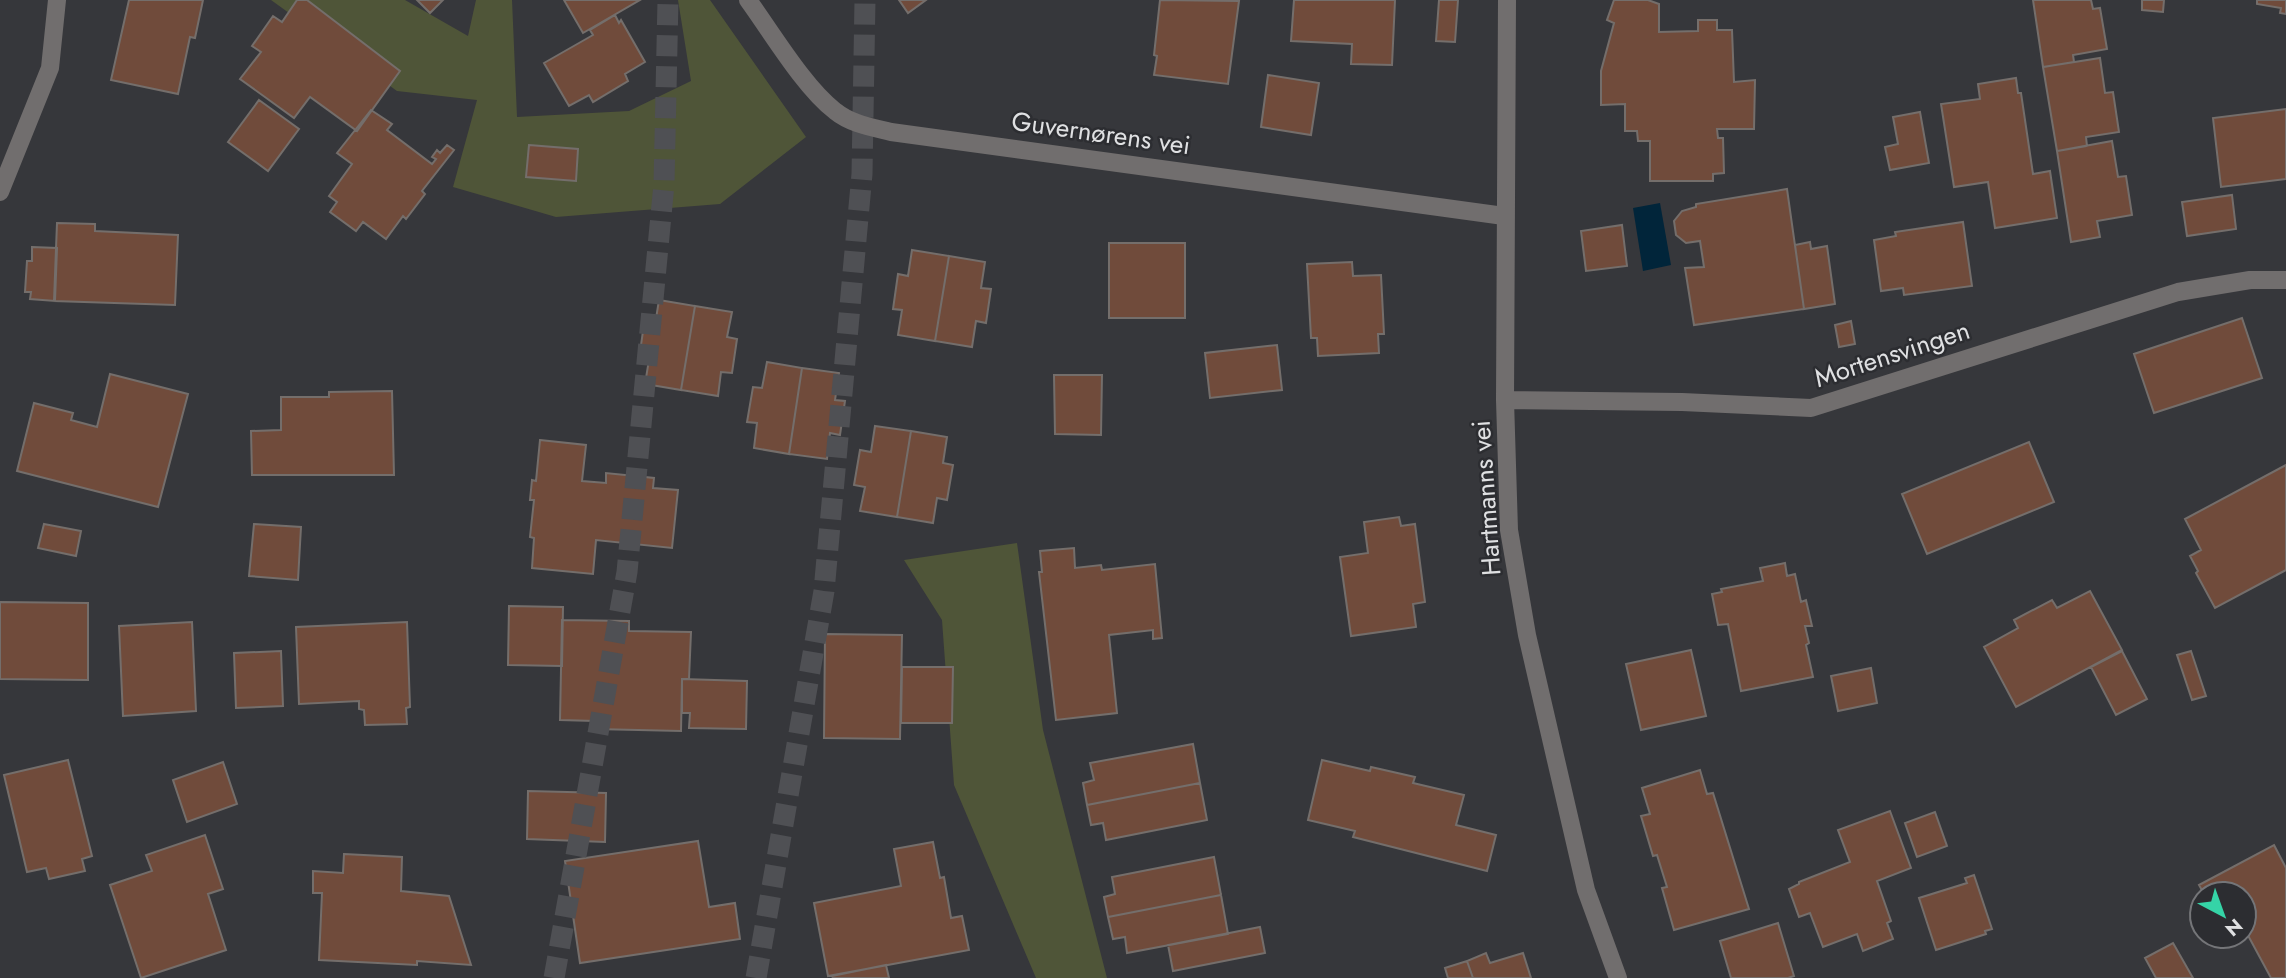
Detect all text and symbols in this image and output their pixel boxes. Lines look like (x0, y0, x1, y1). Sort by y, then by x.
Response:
street label: Guvernørens vei (1009, 102, 1193, 164)
street label: Mortensvingen (1809, 311, 1975, 397)
street label: Hartmanns vei (1462, 419, 1510, 577)
north arrow (2188, 880, 2258, 950)
text: N (2219, 912, 2248, 943)

